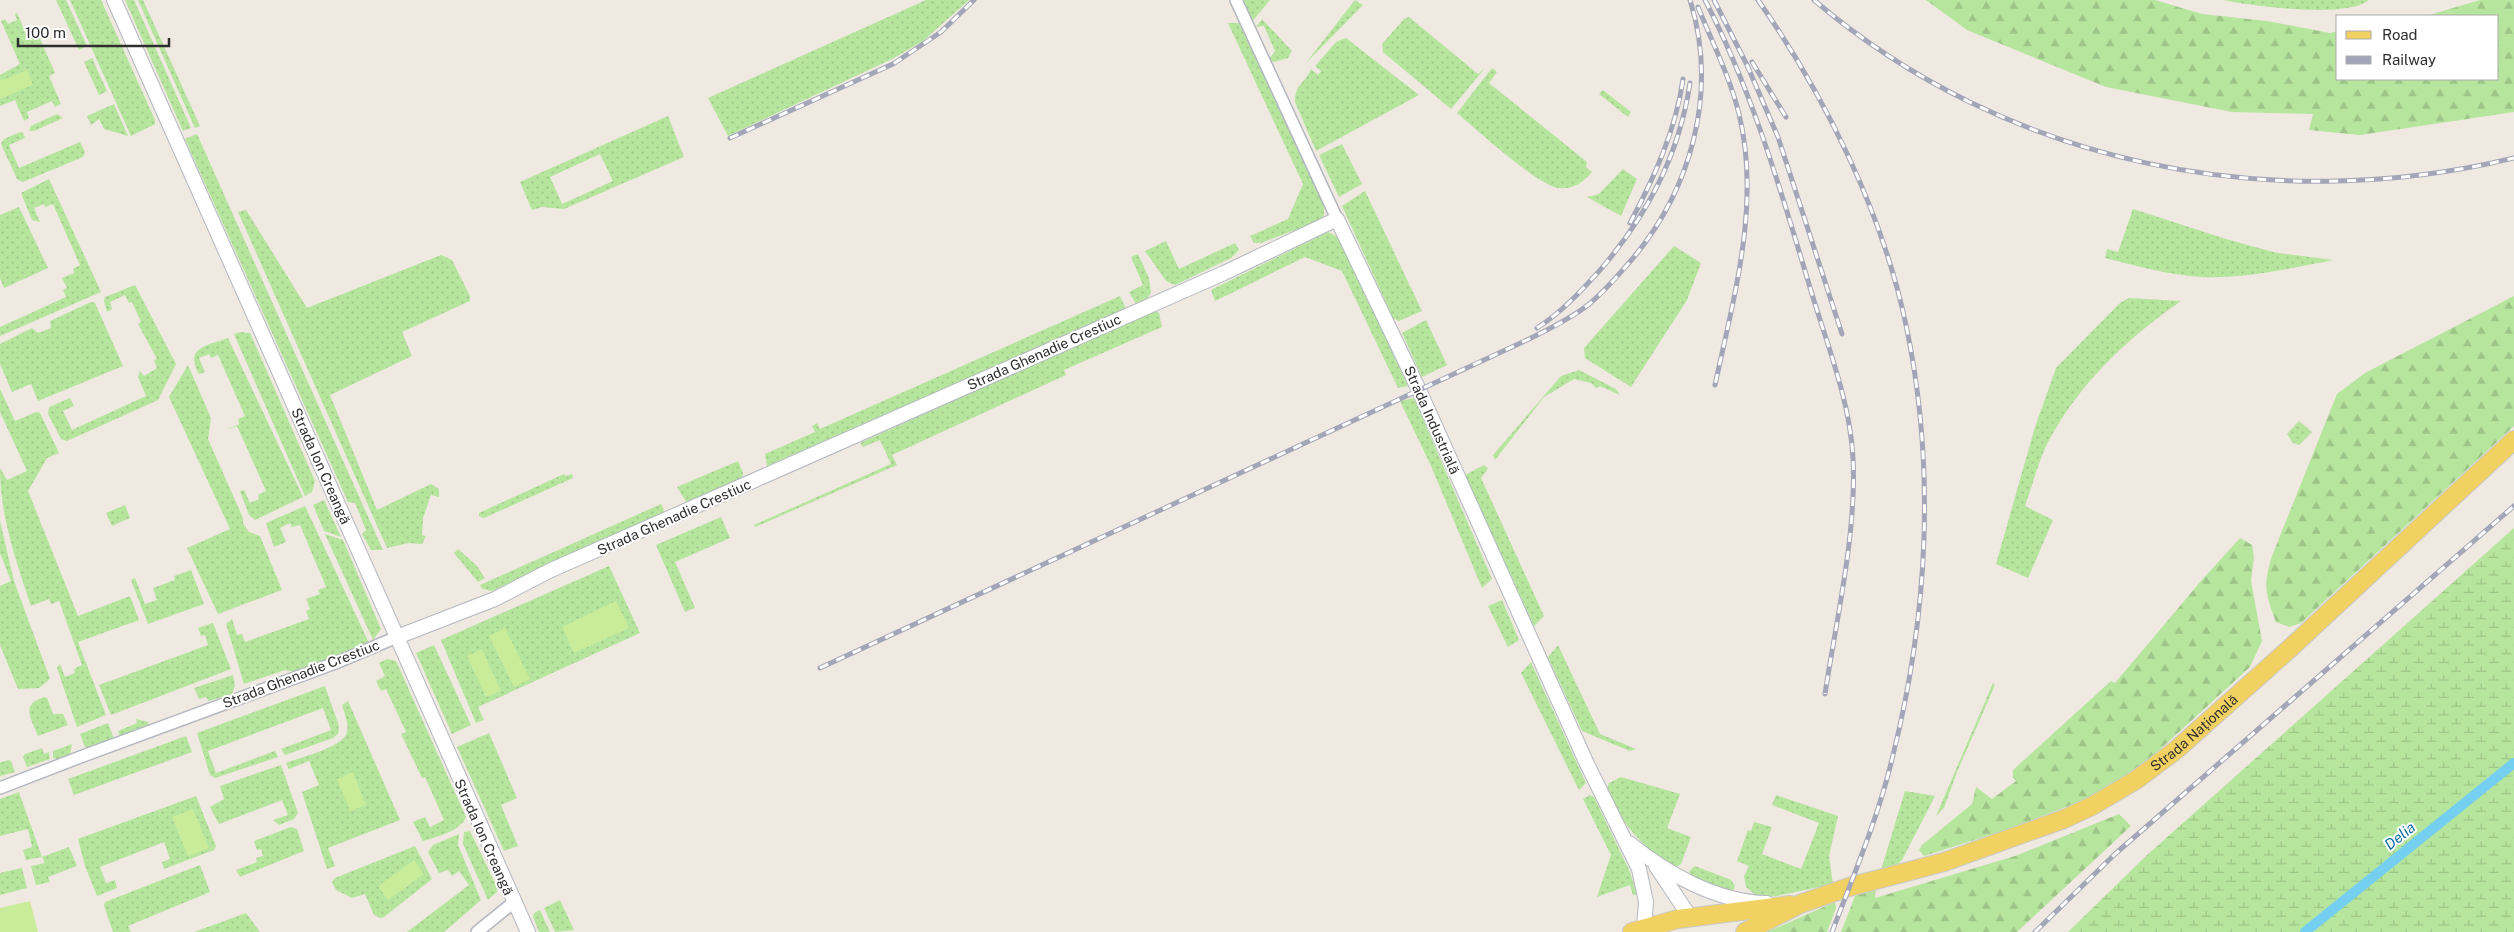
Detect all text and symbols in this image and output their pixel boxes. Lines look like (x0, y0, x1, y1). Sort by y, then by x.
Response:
scale bar (18, 15, 169, 47)
legend (2336, 15, 2499, 80)
text: 100 m (25, 24, 66, 41)
text: Road (2382, 26, 2418, 43)
text: Railway (2382, 51, 2436, 68)
street label: Strada Ghenadie Crestiuc (965, 311, 1123, 393)
street label: Strada Industrială (1401, 364, 1463, 476)
street label: Strada Ion Creangă (288, 406, 354, 526)
street label: Strada Ghenadie Crestiuc (595, 476, 753, 558)
street label: Strada Ghenadie Crestiuc (220, 637, 382, 711)
street label: Strada Națională (2147, 691, 2241, 774)
street label: Strada Ion Creangă (451, 777, 517, 897)
water label: Delia (2381, 818, 2418, 853)

